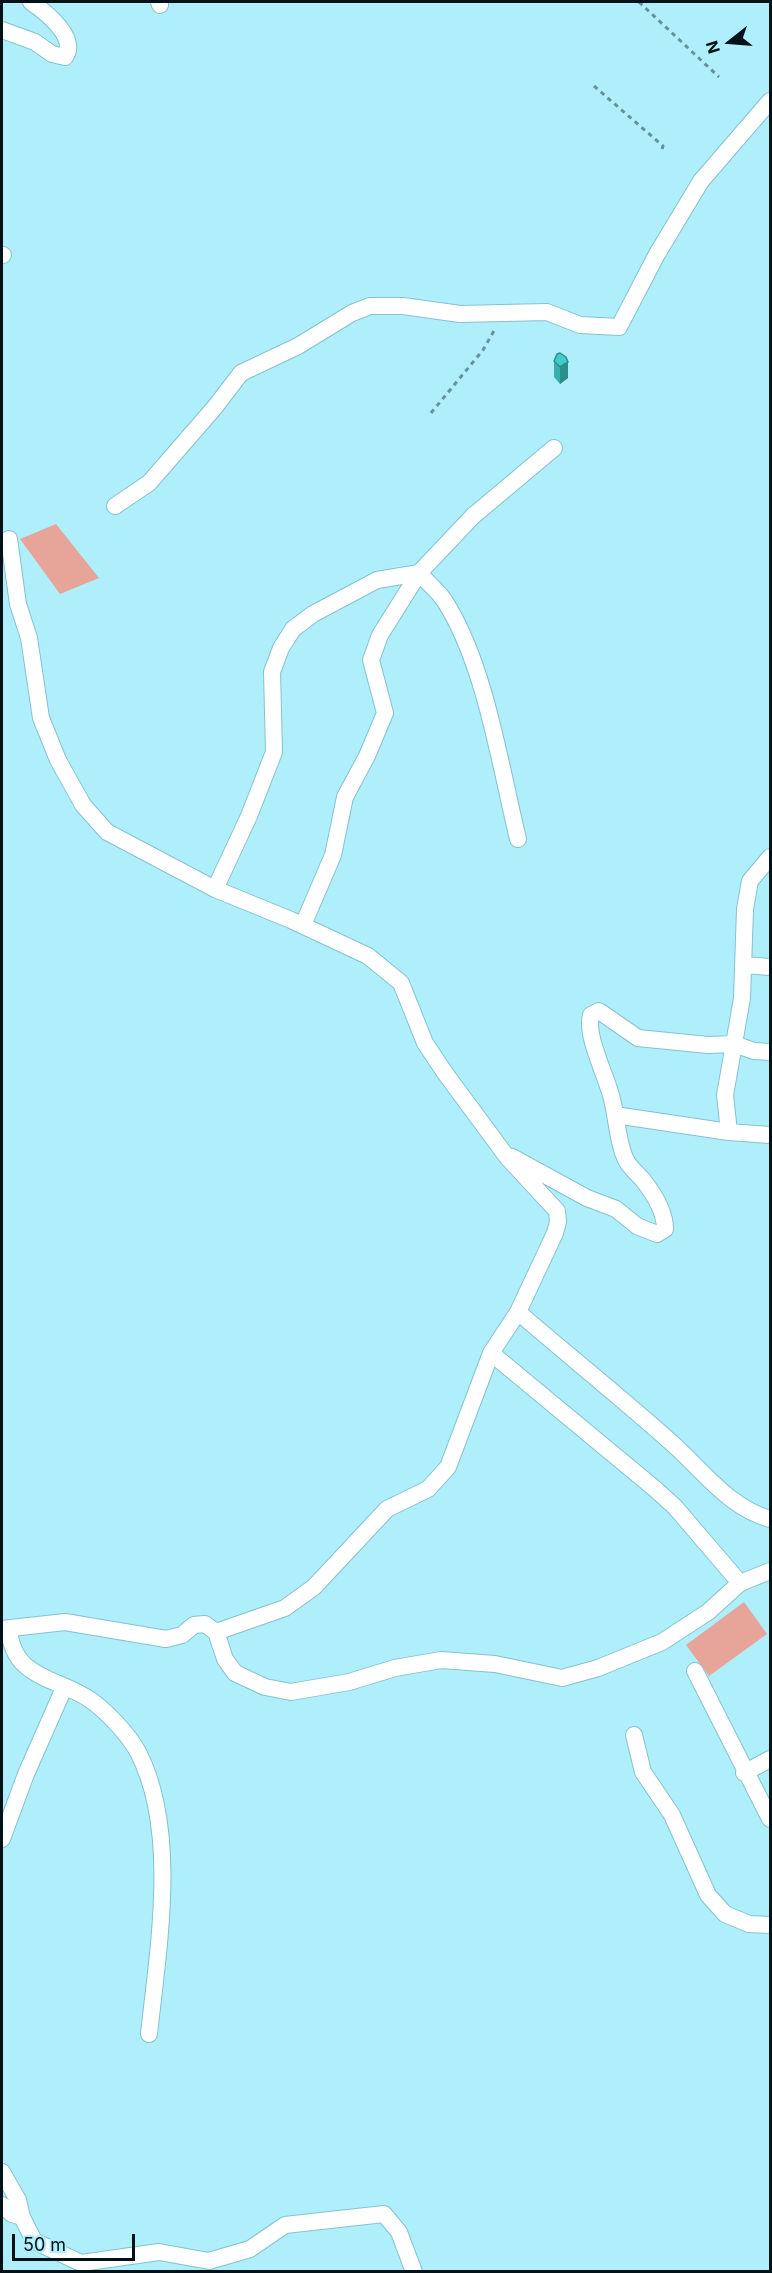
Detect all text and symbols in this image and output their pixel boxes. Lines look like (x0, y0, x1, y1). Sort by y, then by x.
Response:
north arrow (700, 12, 760, 72)
text: N (701, 39, 724, 56)
scale bar (15, 2222, 138, 2260)
text: 50 m (23, 2234, 66, 2255)

